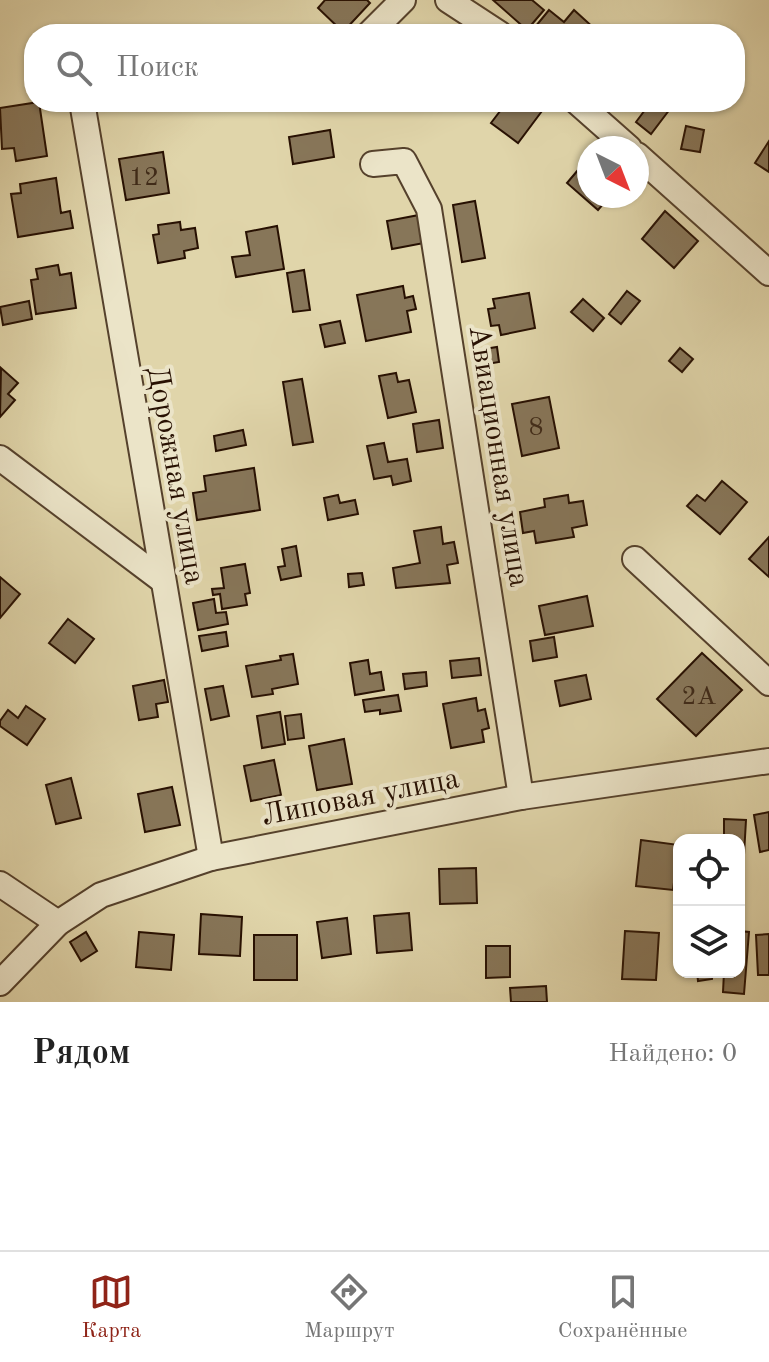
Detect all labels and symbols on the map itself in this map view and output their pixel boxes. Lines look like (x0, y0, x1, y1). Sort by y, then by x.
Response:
north arrow (577, 136, 649, 208)
house number: 12 (129, 165, 159, 191)
street label: Авиационная улица (463, 323, 534, 589)
street label: Дорожная улица (141, 364, 209, 587)
house number: 8 (528, 415, 544, 441)
house number: 2А (682, 684, 717, 710)
street label: Липовая улица (259, 764, 462, 832)

